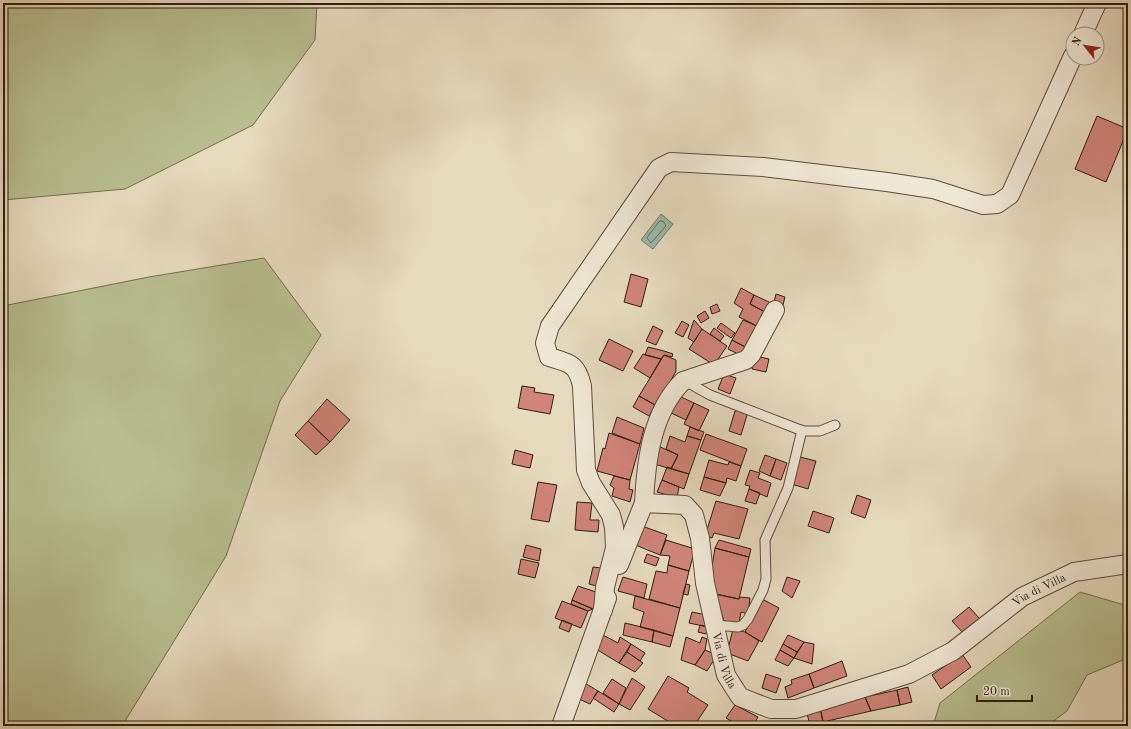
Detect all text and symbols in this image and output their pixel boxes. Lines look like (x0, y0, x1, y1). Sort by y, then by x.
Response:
north arrow (1065, 26, 1105, 66)
text: N (1071, 35, 1085, 48)
street label: Via di Villa (1010, 572, 1068, 609)
street label: Via di Villa (709, 631, 738, 691)
scale bar (977, 677, 1032, 703)
text: 20 m (983, 686, 1010, 698)

